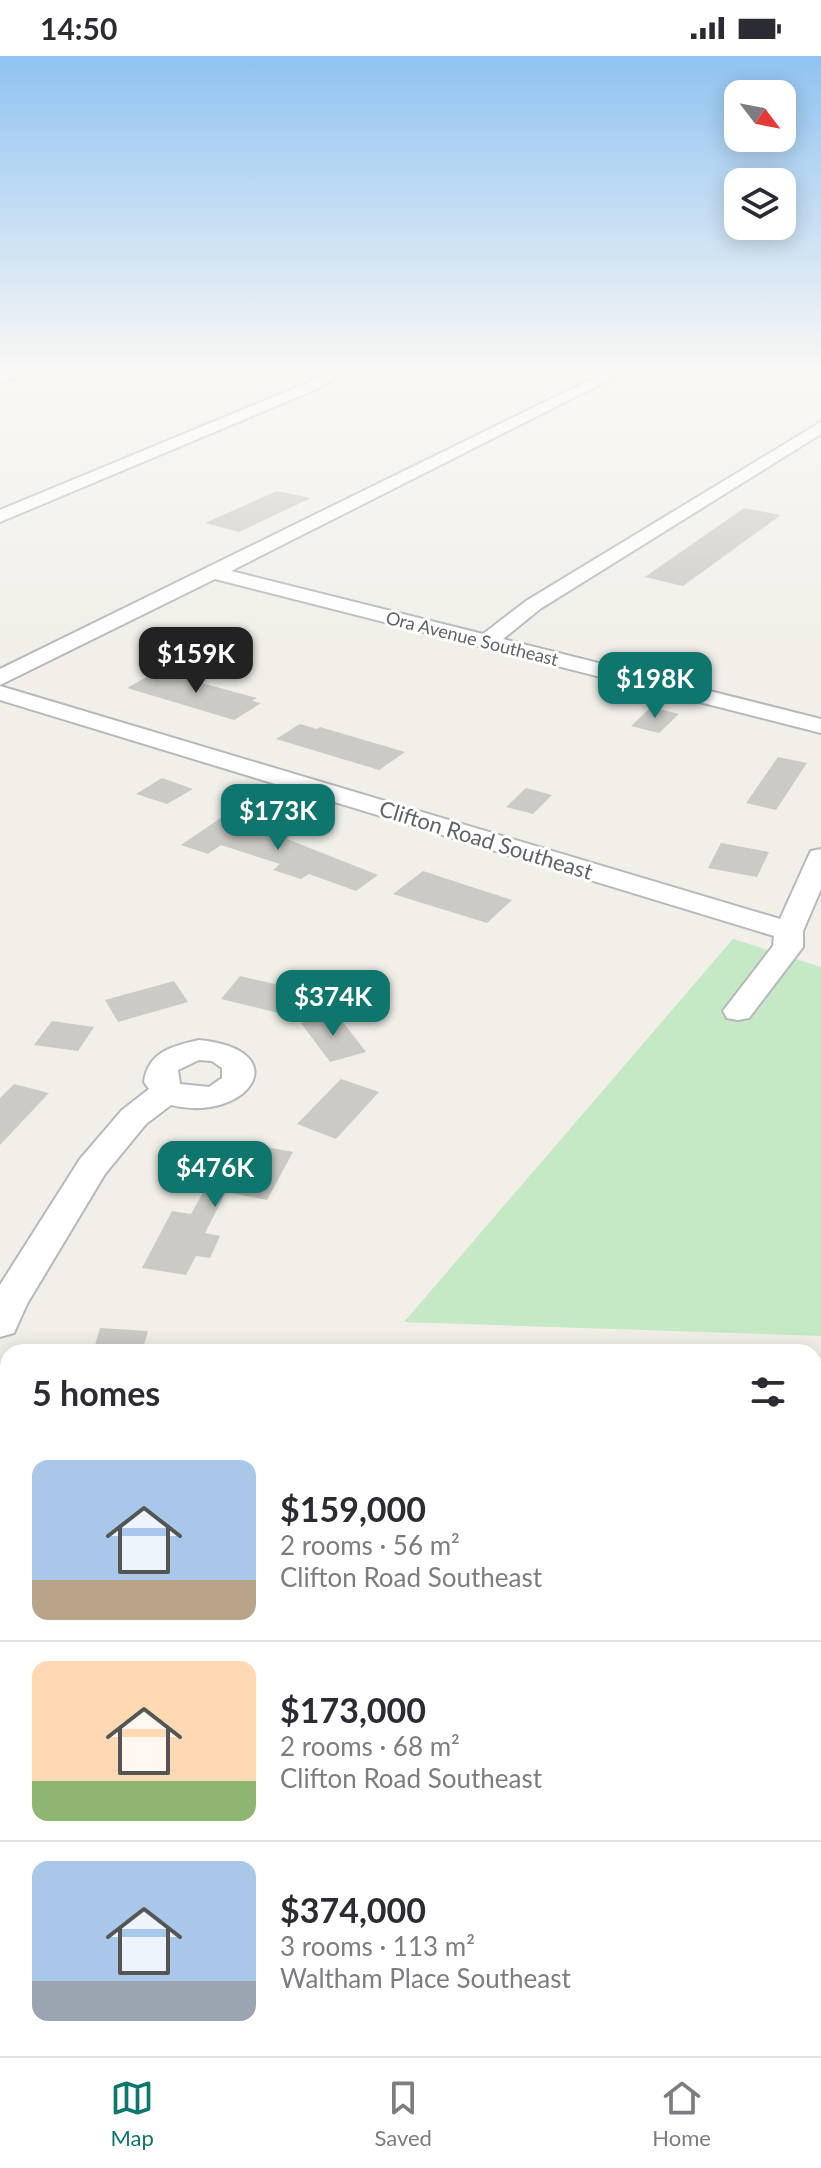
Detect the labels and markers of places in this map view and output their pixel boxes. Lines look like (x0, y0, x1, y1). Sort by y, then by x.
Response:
pin: $159K (140, 627, 252, 695)
pin: $198K (599, 652, 711, 720)
pin: $173K (222, 784, 334, 852)
pin: $374K (277, 970, 389, 1038)
pin: $476K (159, 1141, 271, 1209)

